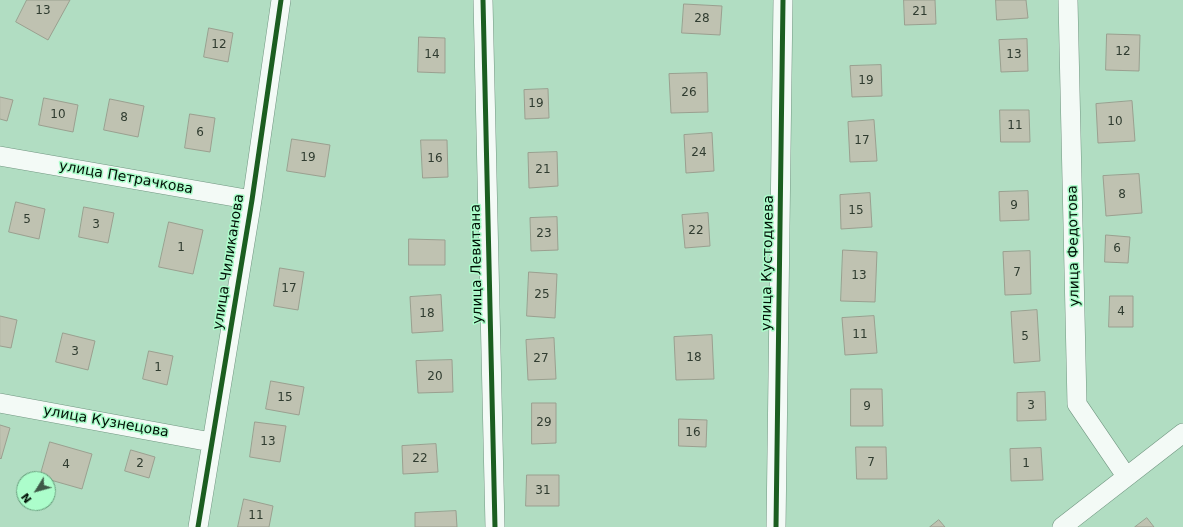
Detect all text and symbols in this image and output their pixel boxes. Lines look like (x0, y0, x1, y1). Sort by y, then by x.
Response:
house number: 13 (35, 4, 51, 18)
house number: 21 (912, 5, 928, 19)
house number: 28 (694, 12, 710, 26)
house number: 12 (211, 38, 227, 52)
house number: 12 (1115, 45, 1131, 59)
house number: 14 (424, 48, 440, 62)
house number: 13 (1006, 48, 1022, 62)
house number: 19 (858, 74, 874, 88)
house number: 26 (681, 86, 697, 100)
house number: 19 (528, 97, 544, 111)
house number: 10 (50, 108, 66, 122)
house number: 8 (120, 111, 128, 125)
house number: 10 (1107, 115, 1123, 129)
house number: 11 (1007, 119, 1023, 133)
house number: 6 (196, 126, 204, 140)
house number: 17 (854, 134, 870, 148)
house number: 24 (691, 146, 707, 160)
house number: 19 (300, 151, 316, 165)
house number: 16 (427, 152, 443, 166)
street label: улица Петрачкова (58, 158, 194, 198)
house number: 21 (535, 163, 551, 177)
street label: улица Федотова (1065, 185, 1083, 307)
house number: 8 (1118, 188, 1126, 202)
street label: улица Чиликанова (210, 193, 248, 331)
street label: улица Кустодиева (758, 195, 778, 331)
house number: 9 (1010, 199, 1018, 213)
street label: улица Левитана (468, 204, 486, 324)
house number: 15 (848, 204, 864, 218)
house number: 5 (23, 213, 31, 227)
house number: 3 (92, 218, 100, 232)
house number: 22 (688, 224, 704, 238)
house number: 23 (536, 227, 552, 241)
house number: 1 (177, 241, 185, 255)
house number: 6 (1113, 242, 1121, 256)
house number: 7 (1013, 266, 1021, 280)
house number: 13 (851, 269, 867, 283)
house number: 17 (281, 282, 297, 296)
house number: 25 (534, 288, 550, 302)
house number: 4 (1117, 305, 1125, 319)
house number: 18 (419, 307, 435, 321)
house number: 11 (852, 328, 868, 342)
house number: 5 (1021, 330, 1029, 344)
house number: 3 (71, 345, 79, 359)
house number: 18 (686, 351, 702, 365)
house number: 27 (533, 352, 549, 366)
house number: 1 (154, 361, 162, 375)
house number: 20 (427, 370, 443, 384)
house number: 15 (277, 391, 293, 405)
house number: 3 (1027, 399, 1035, 413)
house number: 9 (863, 400, 871, 414)
street label: улица Кузнецова (42, 403, 170, 441)
house number: 29 (536, 416, 552, 430)
house number: 16 (685, 426, 701, 440)
house number: 13 (260, 435, 276, 449)
house number: 22 (412, 452, 428, 466)
house number: 7 (867, 456, 875, 470)
house number: 2 (136, 457, 144, 471)
house number: 1 (1022, 457, 1030, 471)
house number: 4 (62, 458, 70, 472)
north arrow (16, 471, 56, 511)
house number: 31 (535, 484, 551, 498)
text: N (19, 490, 35, 506)
house number: 11 (248, 509, 264, 523)

